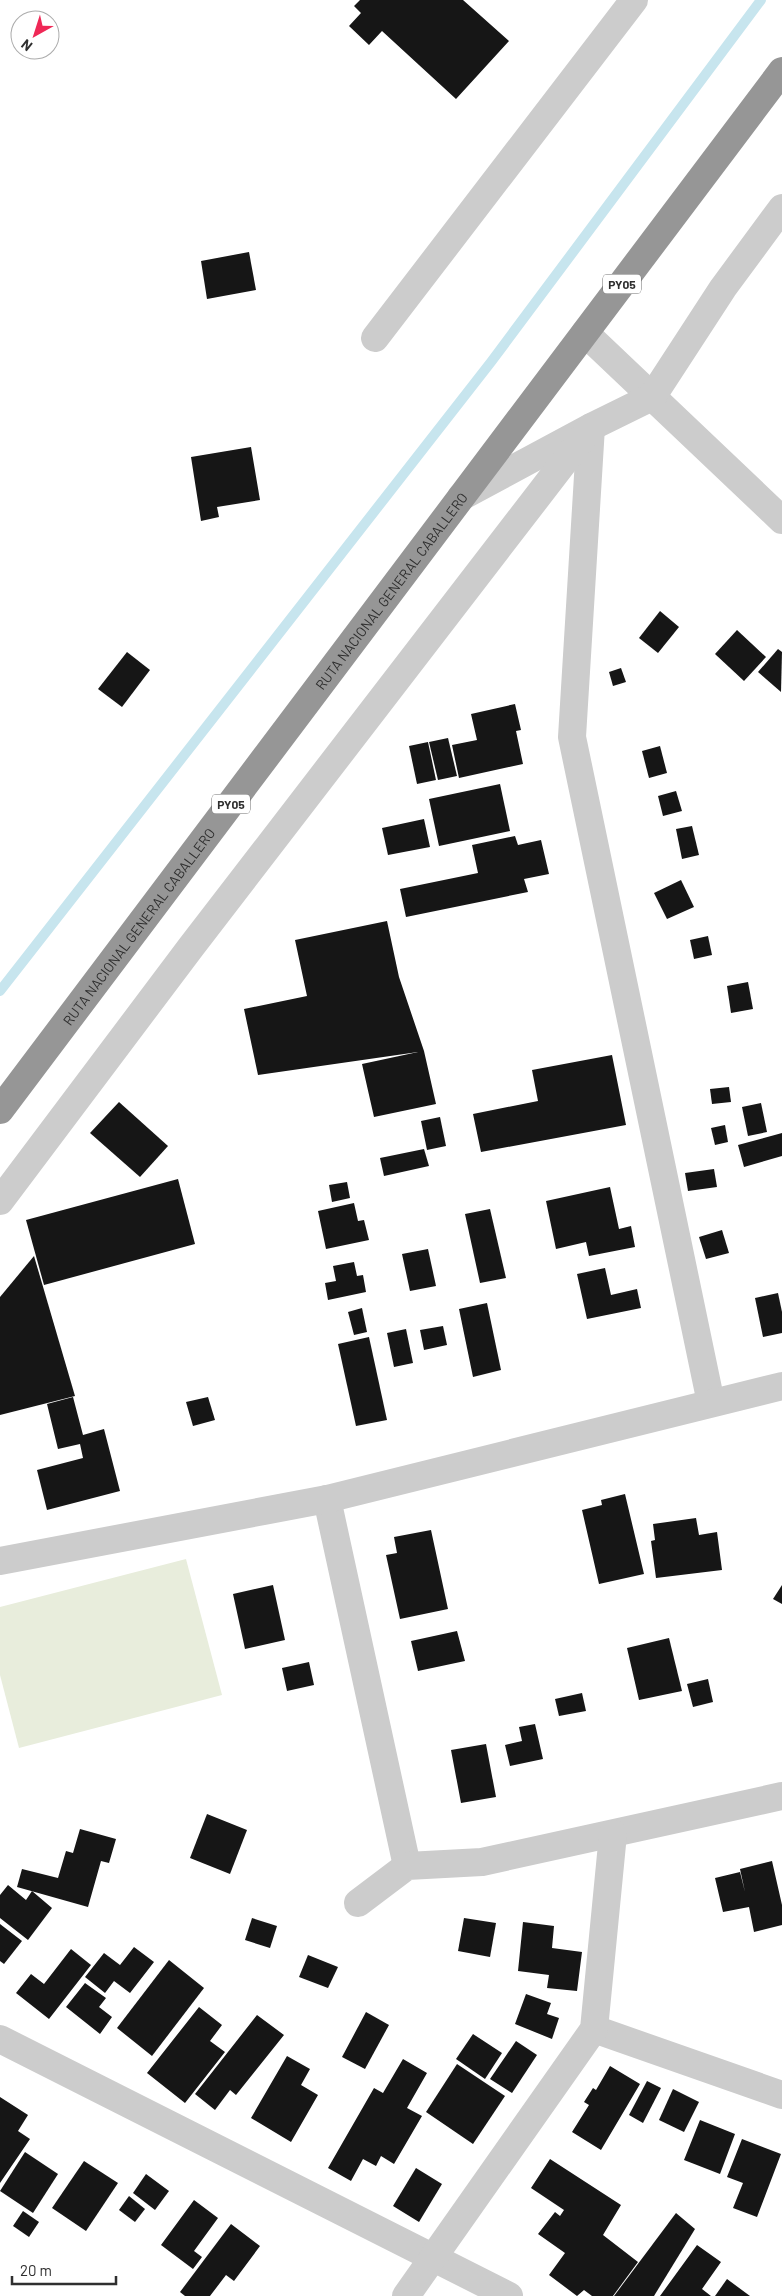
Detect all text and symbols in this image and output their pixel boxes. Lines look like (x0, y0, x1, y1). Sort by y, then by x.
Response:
north arrow (10, 10, 60, 60)
text: N (18, 36, 35, 55)
road number: PY05 (603, 274, 641, 294)
street label: RUTA NACIONAL GENERAL CABALLERO (311, 489, 471, 693)
road number: PY05 (212, 794, 250, 814)
street label: RUTA NACIONAL GENERAL CABALLERO (59, 824, 218, 1028)
scale bar (12, 2254, 116, 2286)
text: 20 m (20, 2261, 52, 2279)

